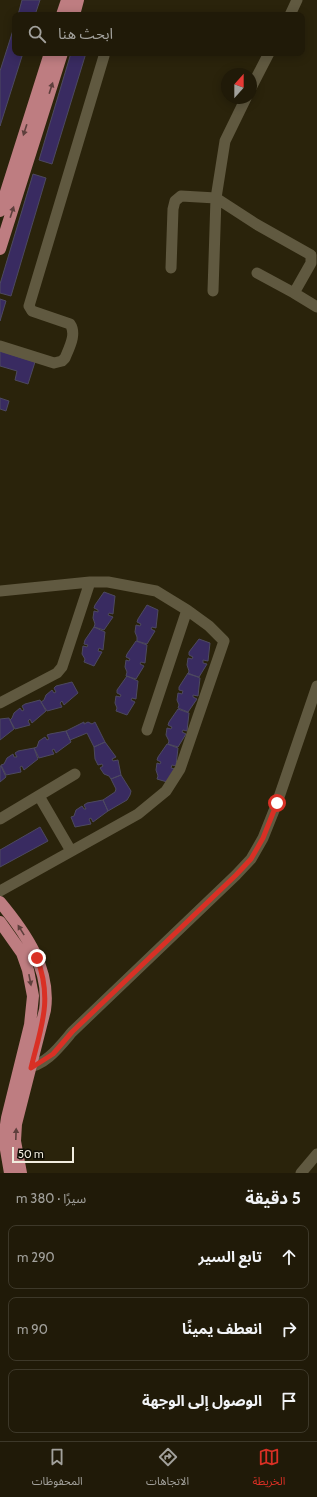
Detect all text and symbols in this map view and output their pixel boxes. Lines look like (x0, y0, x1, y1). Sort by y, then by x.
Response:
search box (12, 12, 305, 56)
icon: search (26, 23, 48, 45)
text: ابحث هنا (58, 25, 113, 43)
north arrow (221, 68, 257, 104)
one-way arrow (48, 81, 54, 93)
one-way arrow (22, 125, 28, 137)
one-way arrow (9, 205, 15, 217)
route start (268, 794, 286, 812)
one-way arrow (17, 925, 25, 935)
route end (28, 949, 46, 967)
one-way arrow (28, 974, 34, 987)
one-way arrow (13, 1127, 19, 1140)
scale bar (12, 1145, 74, 1164)
text: 50 m (18, 1147, 44, 1161)
text: 5 دقيقة (245, 1188, 301, 1208)
text: سيرًا · 380 m (16, 1190, 86, 1206)
icon: ahead (278, 1246, 300, 1268)
text: تابع السير (198, 1248, 262, 1266)
text: 290 m (17, 1249, 55, 1265)
icon: right (278, 1318, 300, 1340)
text: انعطف يمينًا (182, 1320, 262, 1338)
text: 90 m (17, 1321, 48, 1337)
icon: arrive (278, 1390, 300, 1412)
text: الوصول إلى الوجهة (142, 1392, 262, 1410)
tab: المحفوظات (32, 1446, 83, 1493)
tab: الاتجاهات (146, 1446, 189, 1493)
tab: الخريطة (252, 1446, 285, 1493)

